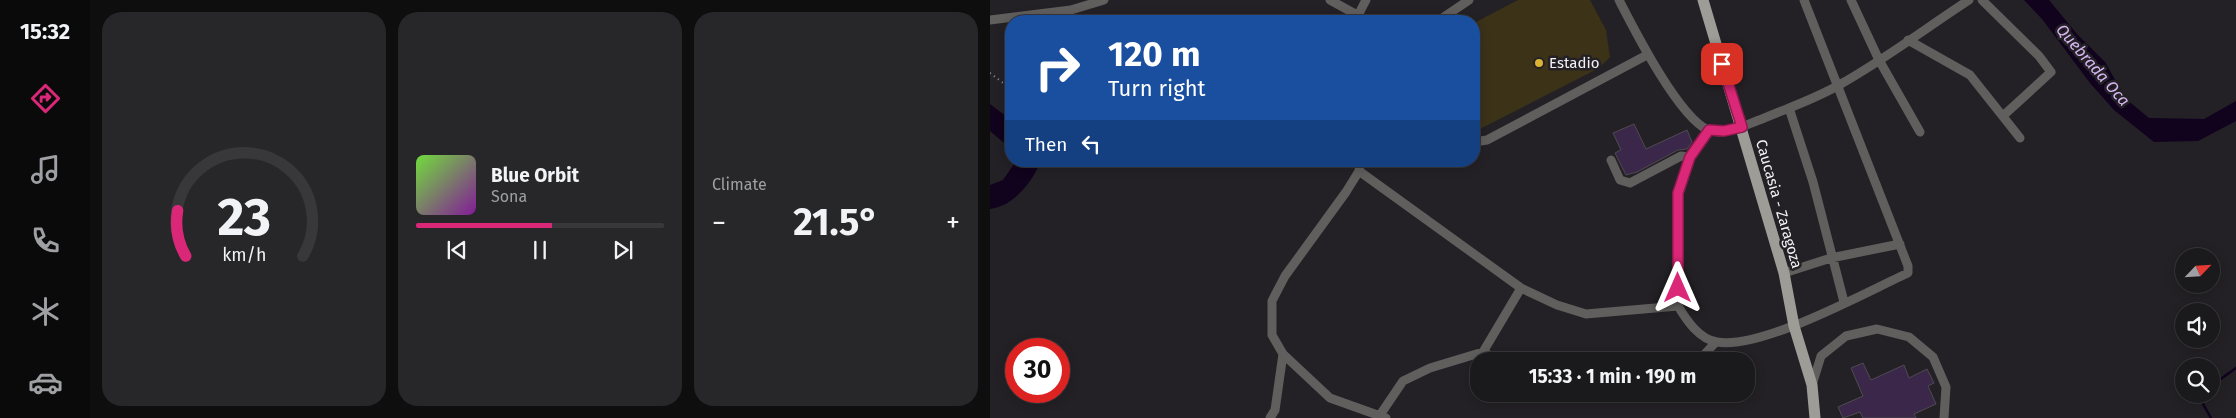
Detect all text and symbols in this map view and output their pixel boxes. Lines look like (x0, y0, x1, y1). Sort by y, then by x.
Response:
text: 15:32 (20, 18, 70, 45)
water label: Quebrada Oca (2052, 20, 2134, 110)
text: 120 m (1108, 33, 1201, 75)
icon: right (1025, 35, 1090, 100)
pin (1701, 43, 1743, 85)
icon: arrive (1708, 50, 1736, 78)
place label: Estadio (1549, 54, 1599, 72)
marker: Estadio (1533, 57, 1545, 69)
text: Turn right (1108, 75, 1205, 102)
icon: directions (28, 81, 63, 116)
icon: left (1077, 130, 1105, 158)
text: Then (1025, 133, 1067, 156)
street label: Caucasia - Zaragoza (1752, 137, 1806, 271)
icon: music (28, 152, 63, 187)
text: Blue Orbit (491, 164, 579, 187)
text: Climate (712, 175, 767, 194)
text: 23 (217, 186, 271, 249)
text: Sona (491, 187, 527, 206)
text: 21.5° (793, 199, 879, 245)
text: − (712, 206, 726, 239)
text: + (946, 206, 960, 239)
icon: phone (28, 223, 63, 258)
icon: previous (443, 236, 471, 264)
icon: pause (526, 236, 554, 264)
icon: next (609, 236, 637, 264)
text: km/h (222, 244, 266, 266)
north arrow (2175, 248, 2220, 292)
map controls (2175, 248, 2220, 403)
position arrow (1651, 261, 1703, 313)
icon: climate (28, 294, 63, 329)
button: sound (2175, 303, 2220, 348)
speed limit sign: 30 (1005, 338, 1070, 403)
button: search (2175, 358, 2220, 403)
icon: car (28, 365, 63, 400)
text: 15:33 · 1 min · 190 m (1529, 365, 1696, 388)

